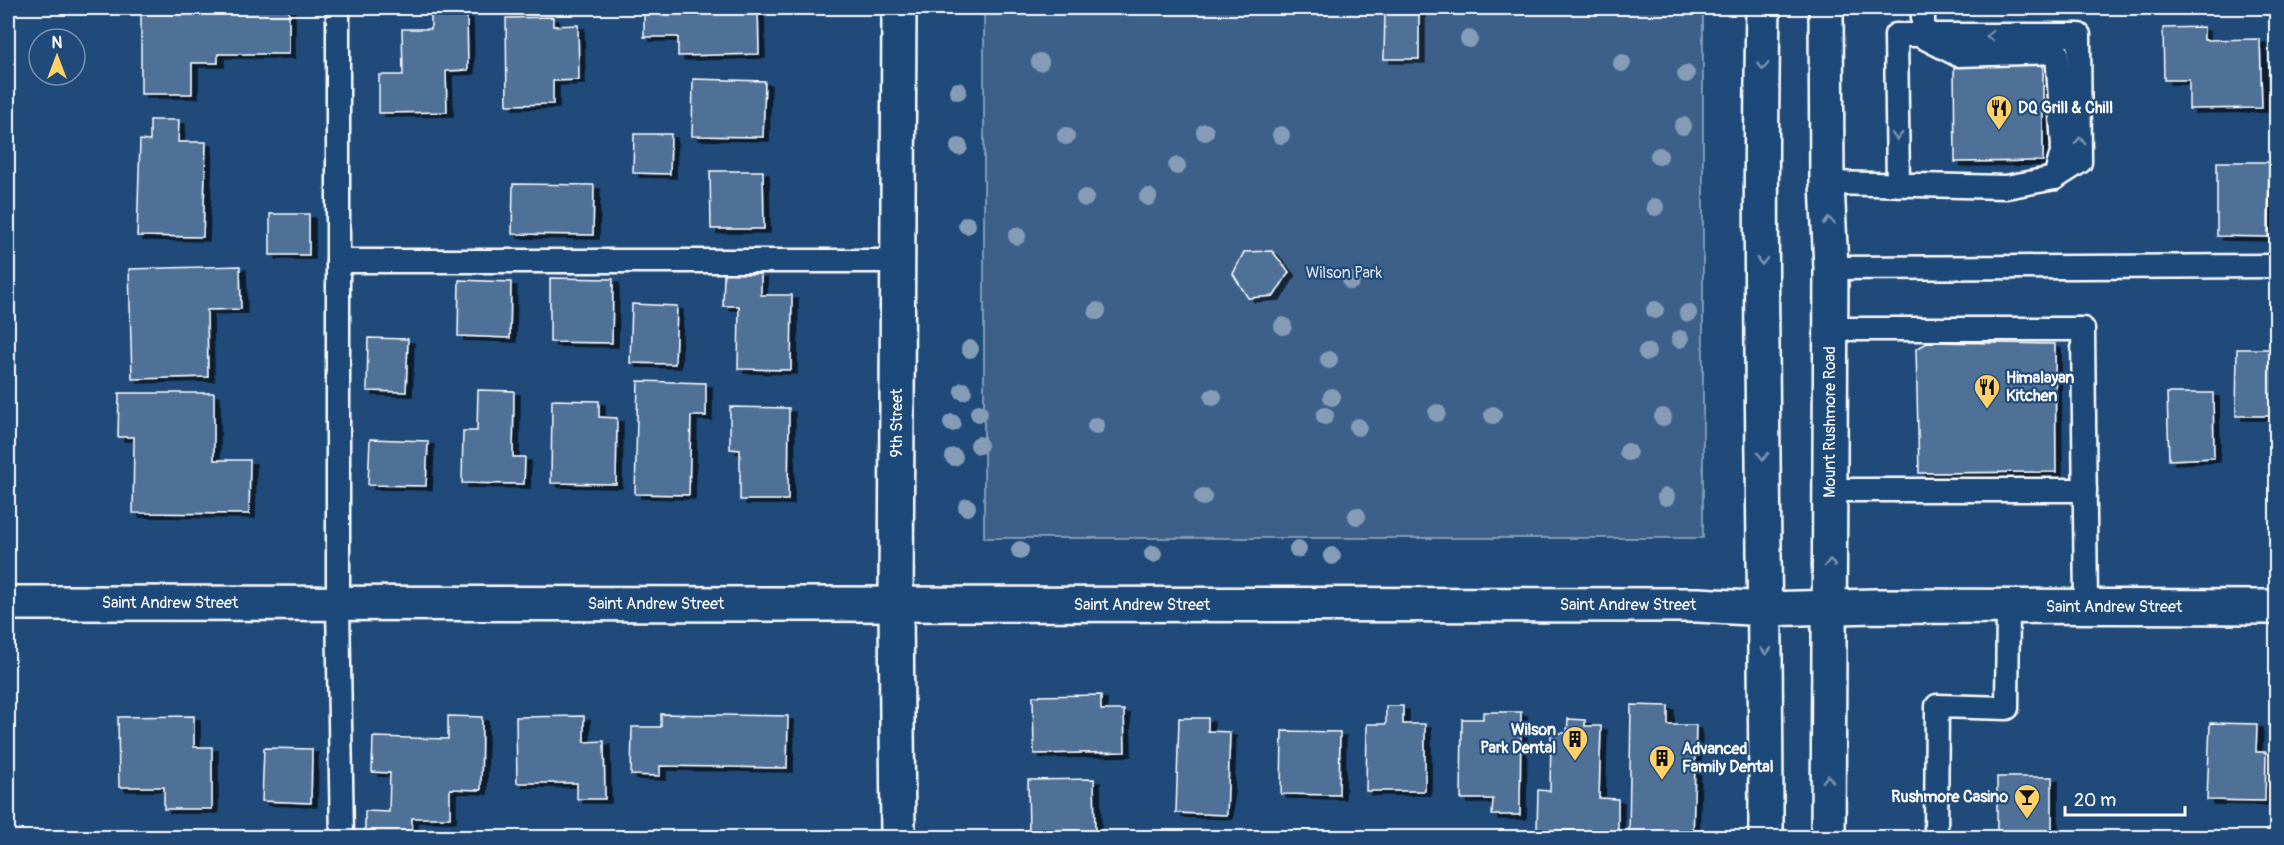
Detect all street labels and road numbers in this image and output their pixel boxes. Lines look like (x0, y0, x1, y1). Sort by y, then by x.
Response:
street label: Mount Rushmore Road (1820, 346, 1840, 498)
street label: 9th Street (887, 388, 907, 458)
street label: Saint Andrew Street (102, 593, 239, 613)
street label: Saint Andrew Street (588, 594, 725, 614)
street label: Saint Andrew Street (1074, 595, 1211, 615)
street label: Saint Andrew Street (1560, 595, 1697, 615)
street label: Saint Andrew Street (2046, 597, 2183, 617)

